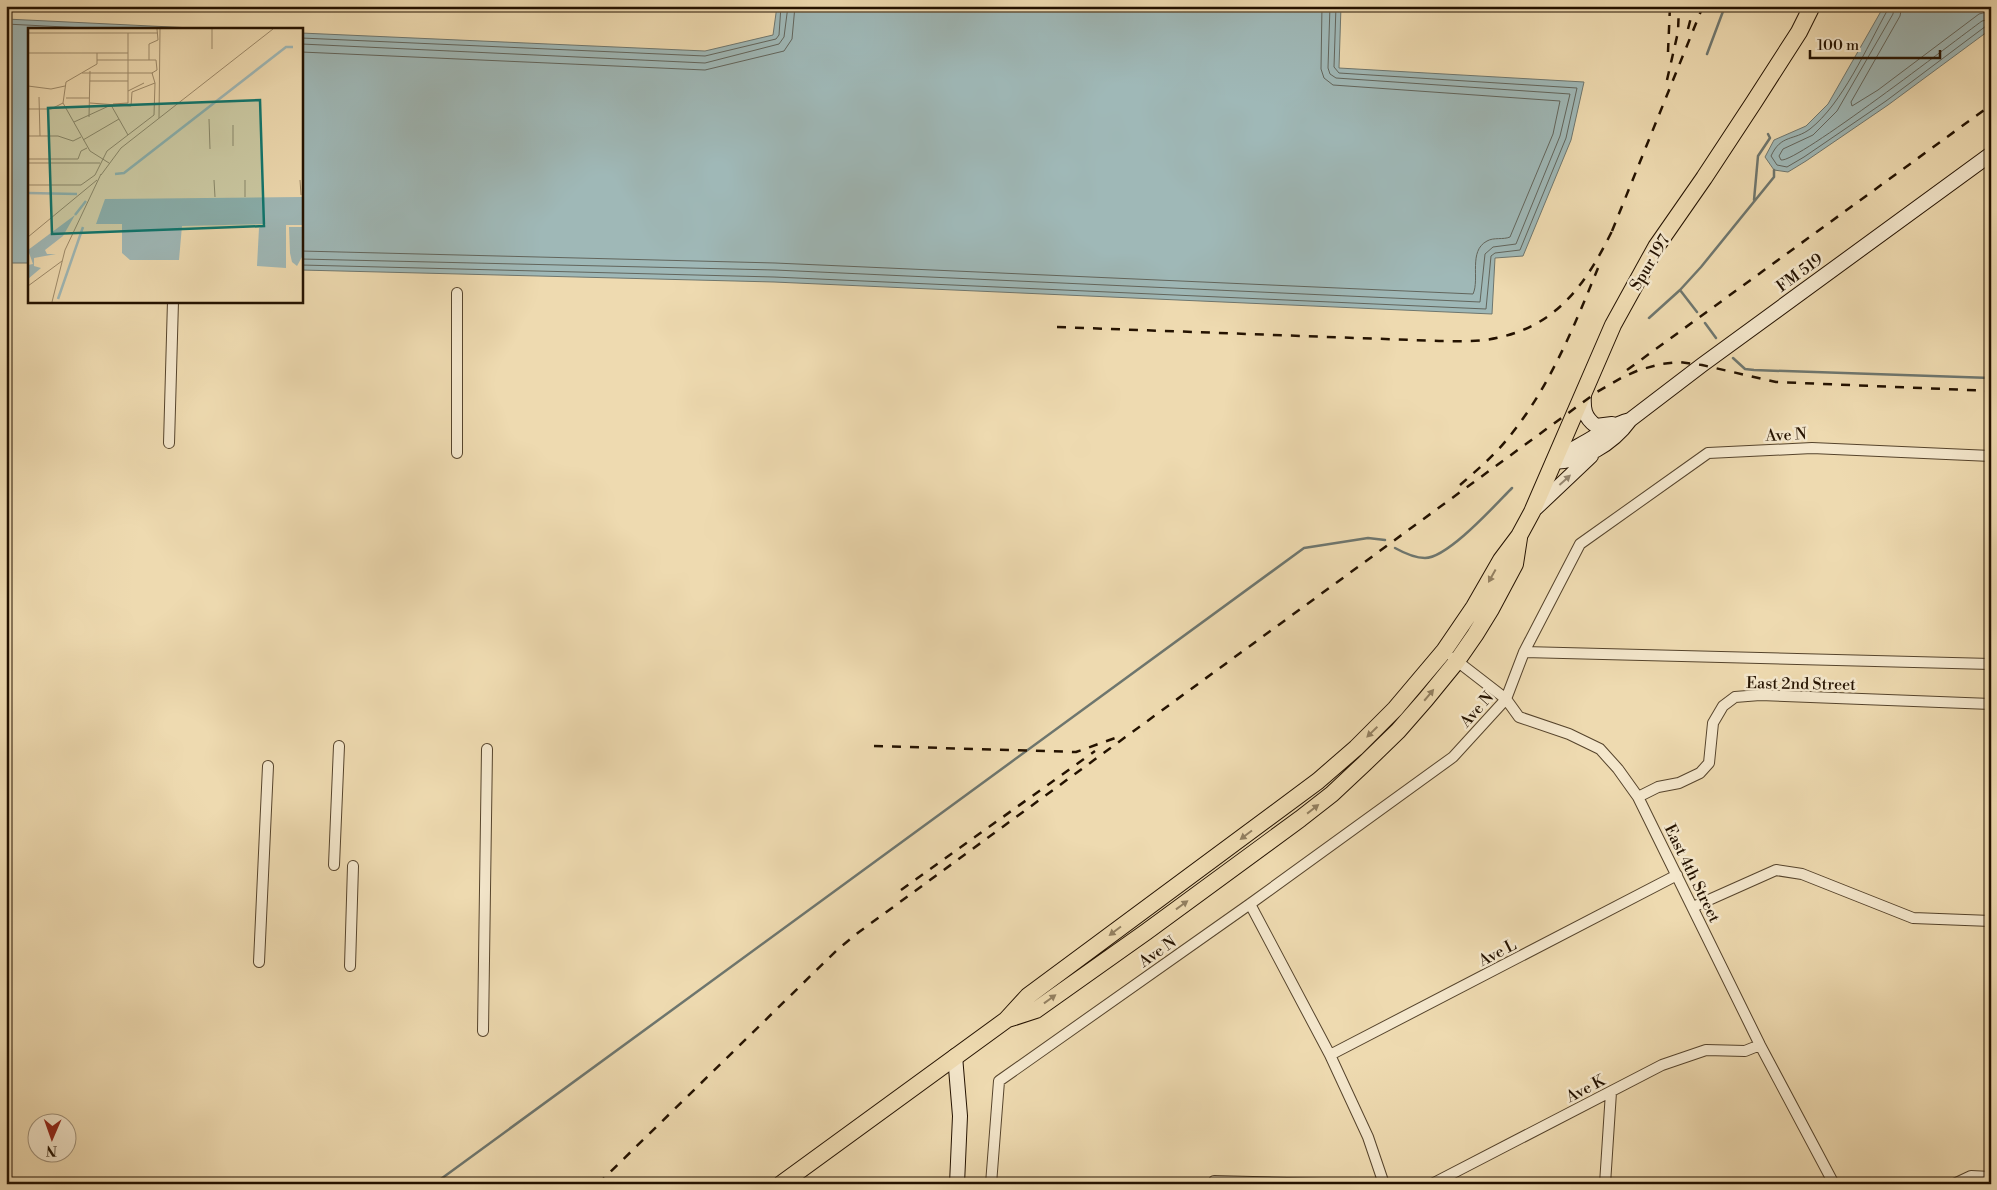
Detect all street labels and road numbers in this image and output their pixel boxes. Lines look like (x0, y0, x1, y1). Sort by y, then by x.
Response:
street label: Spur 197 (1625, 231, 1674, 294)
street label: FM 519 (1772, 249, 1827, 296)
street label: Ave N (1764, 424, 1807, 446)
street label: East 2nd Street (1746, 673, 1856, 695)
street label: Ave N (1455, 688, 1498, 732)
street label: East 4th Street (1660, 821, 1725, 926)
street label: Ave N (1134, 932, 1180, 972)
street label: Ave L (1474, 935, 1520, 971)
street label: Ave K (1562, 1070, 1609, 1108)

